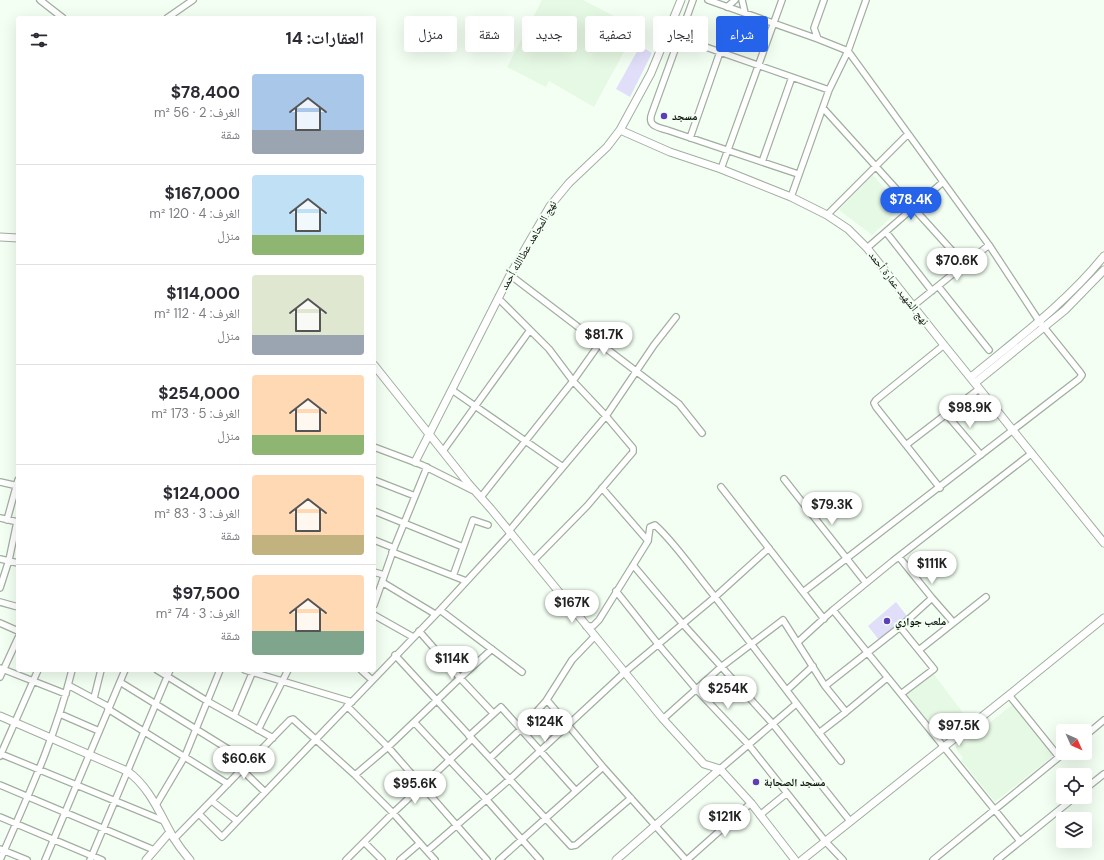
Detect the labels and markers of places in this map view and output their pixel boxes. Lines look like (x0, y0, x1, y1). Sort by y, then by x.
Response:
place label: مسجد (672, 109, 697, 123)
marker: مسجد (659, 111, 669, 121)
pin: $78.4K (878, 187, 944, 221)
pin: $70.6K (924, 248, 990, 282)
pin: $81.7K (571, 322, 637, 356)
pin: $98.9K (937, 395, 1003, 429)
pin: $79.3K (799, 492, 865, 526)
pin: $111K (904, 551, 960, 585)
pin: $167K (544, 590, 600, 624)
place label: ملعب جواري (895, 614, 946, 630)
marker: ملعب جواري (882, 616, 892, 626)
pin: $114K (424, 646, 480, 680)
pin: $254K (700, 676, 756, 710)
pin: $124K (517, 709, 573, 743)
pin: $97.5K (926, 713, 992, 747)
pin: $60.6K (211, 746, 277, 780)
pin: $95.6K (382, 771, 448, 805)
place label: مسجد الصحابة (764, 775, 825, 789)
marker: مسجد الصحابة (751, 777, 761, 787)
pin: $121K (697, 804, 753, 838)

